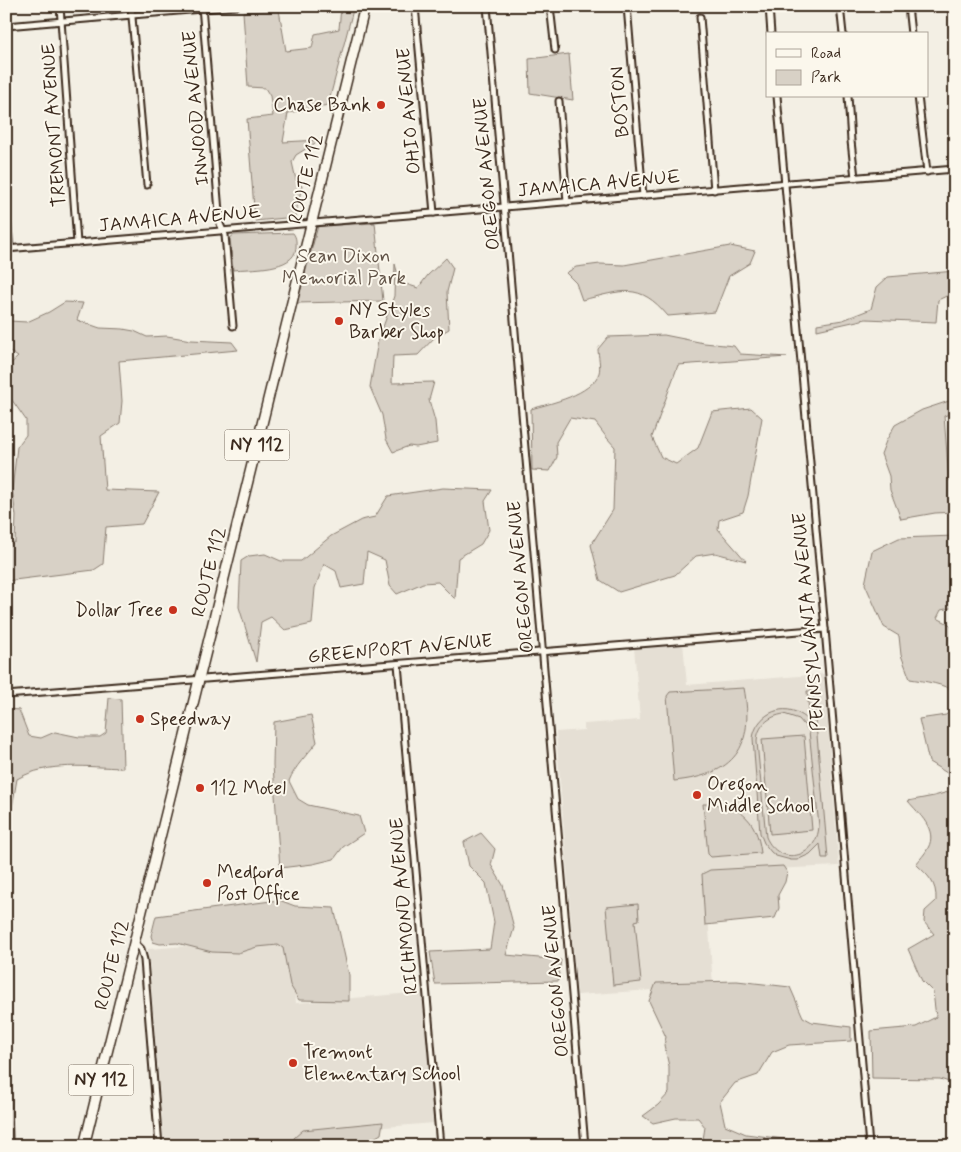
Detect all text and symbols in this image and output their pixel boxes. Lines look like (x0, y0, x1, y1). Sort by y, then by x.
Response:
street label: INWOOD AVENUE (177, 29, 215, 187)
legend (766, 32, 928, 98)
street label: TREMONT AVENUE (36, 42, 72, 208)
text: Road (811, 44, 841, 64)
street label: OHIO AVENUE (391, 47, 427, 175)
street label: BOSTON (604, 65, 636, 139)
text: Park (811, 68, 841, 88)
place label: Chase Bank (273, 93, 371, 118)
street label: OREGON AVENUE (468, 97, 506, 251)
marker: Chase Bank (375, 99, 387, 111)
street label: ROUTE 112 (283, 131, 329, 227)
street label: JAMAICA AVENUE (517, 164, 681, 204)
street label: JAMAICA AVENUE (98, 199, 262, 239)
park label: Sean Dixon Memorial Park (282, 244, 406, 291)
place label: NY Styles Barber Shop (349, 298, 444, 345)
marker: NY Styles Barber Shop (333, 315, 345, 327)
road number: NY 112 (224, 430, 290, 460)
street label: OREGON AVENUE (502, 500, 540, 654)
street label: PENNSYLVANIA AVENUE (787, 511, 831, 733)
street label: ROUTE 112 (186, 524, 232, 620)
place label: Dollar Tree (75, 598, 163, 623)
marker: Dollar Tree (167, 604, 179, 616)
street label: GREENPORT AVENUE (307, 628, 493, 670)
place label: Speedway (150, 707, 231, 732)
marker: Speedway (134, 713, 146, 725)
place label: Oregon Middle School (707, 772, 815, 819)
place label: 112 Motel (210, 776, 286, 801)
marker: 112 Motel (194, 782, 206, 794)
marker: Oregon Middle School (691, 789, 703, 801)
street label: RICHMOND AVENUE (384, 816, 424, 996)
place label: Medford Post Office (217, 860, 300, 907)
marker: Medford Post Office (201, 877, 213, 889)
street label: OREGON AVENUE (537, 904, 575, 1058)
street label: ROUTE 112 (89, 917, 135, 1013)
place label: Tremont Elementary School (303, 1040, 461, 1087)
marker: Tremont Elementary School (287, 1057, 299, 1069)
road number: NY 112 (68, 1064, 134, 1096)

